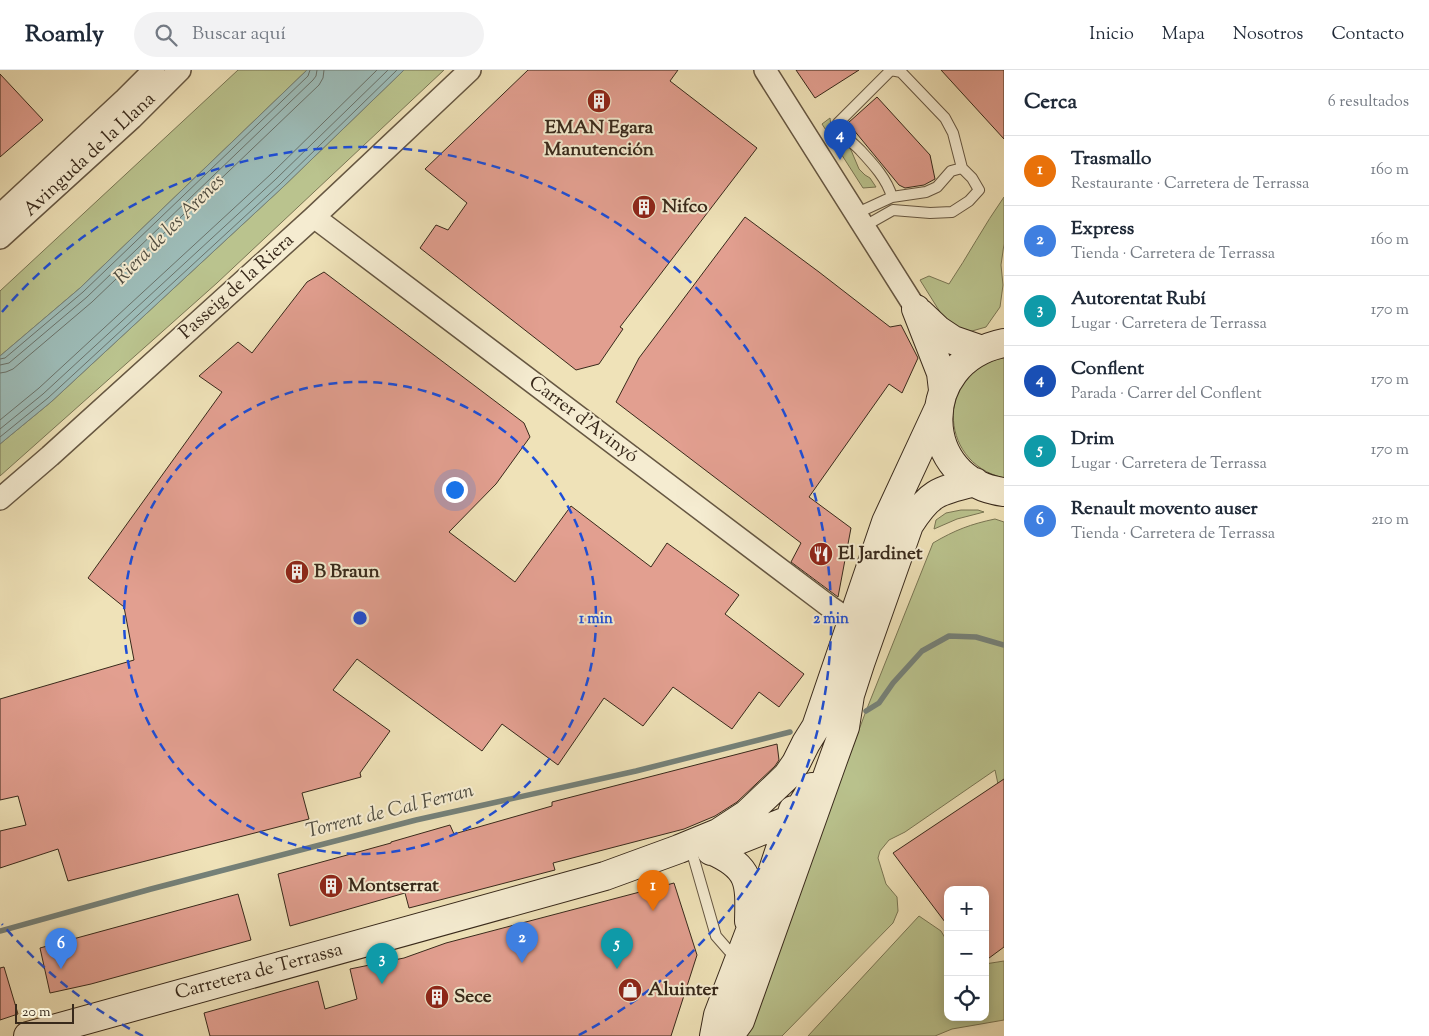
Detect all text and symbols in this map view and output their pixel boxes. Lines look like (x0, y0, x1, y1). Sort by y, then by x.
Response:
search box (134, 12, 484, 57)
text: Roamly (25, 18, 104, 52)
icon: search (152, 21, 180, 49)
text: Buscar aquí (192, 21, 286, 48)
text: Inicio (1089, 22, 1134, 48)
text: Mapa (1162, 22, 1205, 48)
text: Nosotros (1233, 22, 1303, 48)
text: Contacto (1331, 22, 1404, 48)
street label: Avinguda de la Llana (18, 86, 162, 223)
building icon: EMAN Egara Manutención (586, 88, 612, 114)
text: Cerca (1024, 88, 1077, 118)
text: 6 resultados (1328, 91, 1409, 114)
place label: EMAN Egara Manutención (544, 115, 655, 164)
pin: 4 (824, 119, 856, 160)
text: Trasmallo (1071, 146, 1151, 173)
text: 1 (1037, 159, 1043, 182)
text: 160 m (1371, 159, 1409, 182)
water label: Riera de les Arenes (108, 168, 232, 292)
text: Restaurante · Carretera de Terrassa (1071, 173, 1309, 196)
building icon: Nifco (631, 194, 657, 220)
place label: Nifco (662, 194, 708, 221)
text: Express (1071, 216, 1134, 243)
street label: Passeig de la Riera (173, 228, 301, 346)
text: 2 (1036, 229, 1044, 252)
text: 160 m (1371, 229, 1409, 252)
text: Tienda · Carretera de Terrassa (1071, 243, 1275, 266)
text: Autorentat Rubí (1071, 286, 1206, 313)
text: 3 (1037, 299, 1043, 322)
text: 170 m (1371, 299, 1409, 322)
text: Lugar · Carretera de Terrassa (1071, 313, 1267, 336)
text: Conflent (1071, 356, 1144, 383)
text: 4 (1036, 369, 1044, 392)
text: 170 m (1371, 369, 1409, 392)
street label: Carrer d'Avinyó (523, 370, 643, 470)
text: Parada · Carrer del Conflent (1071, 383, 1262, 406)
text: Drim (1071, 426, 1114, 453)
text: 5 (1037, 439, 1043, 462)
text: 170 m (1371, 439, 1409, 462)
text: Lugar · Carretera de Terrassa (1071, 453, 1267, 476)
your location (442, 477, 468, 503)
text: Renault movento auser (1071, 496, 1258, 523)
text: 6 (1036, 509, 1044, 532)
text: 210 m (1371, 509, 1409, 532)
text: Tienda · Carretera de Terrassa (1071, 523, 1275, 546)
restaurant icon: El Jardinet (808, 541, 834, 567)
place label: El Jardinet (838, 541, 923, 568)
building icon: B Braun (284, 559, 310, 585)
place label: B Braun (314, 559, 381, 586)
centre of rings (351, 609, 369, 627)
text: 1 min (579, 609, 613, 630)
text: 2 min (813, 609, 849, 630)
water label: Torrent de Cal Ferran (303, 777, 477, 847)
pin: 1 (637, 870, 669, 911)
building icon: Montserrat (318, 873, 344, 899)
place label: Montserrat (348, 873, 439, 900)
map controls (944, 886, 989, 1021)
button: + (944, 886, 989, 931)
pin: 2 (506, 922, 538, 963)
pin: 6 (45, 928, 77, 969)
pin: 5 (601, 928, 633, 969)
button: − (944, 931, 989, 976)
street label: Carretera de Terrassa (172, 937, 346, 1007)
pin: 3 (366, 943, 398, 984)
button: locate (944, 976, 989, 1021)
shop icon: Aluinter (617, 977, 643, 1003)
place label: Aluinter (648, 977, 719, 1004)
building icon: Sece (424, 984, 450, 1010)
place label: Sece (454, 984, 492, 1011)
scale bar (15, 1001, 74, 1024)
text: 20 m (22, 1003, 51, 1023)

